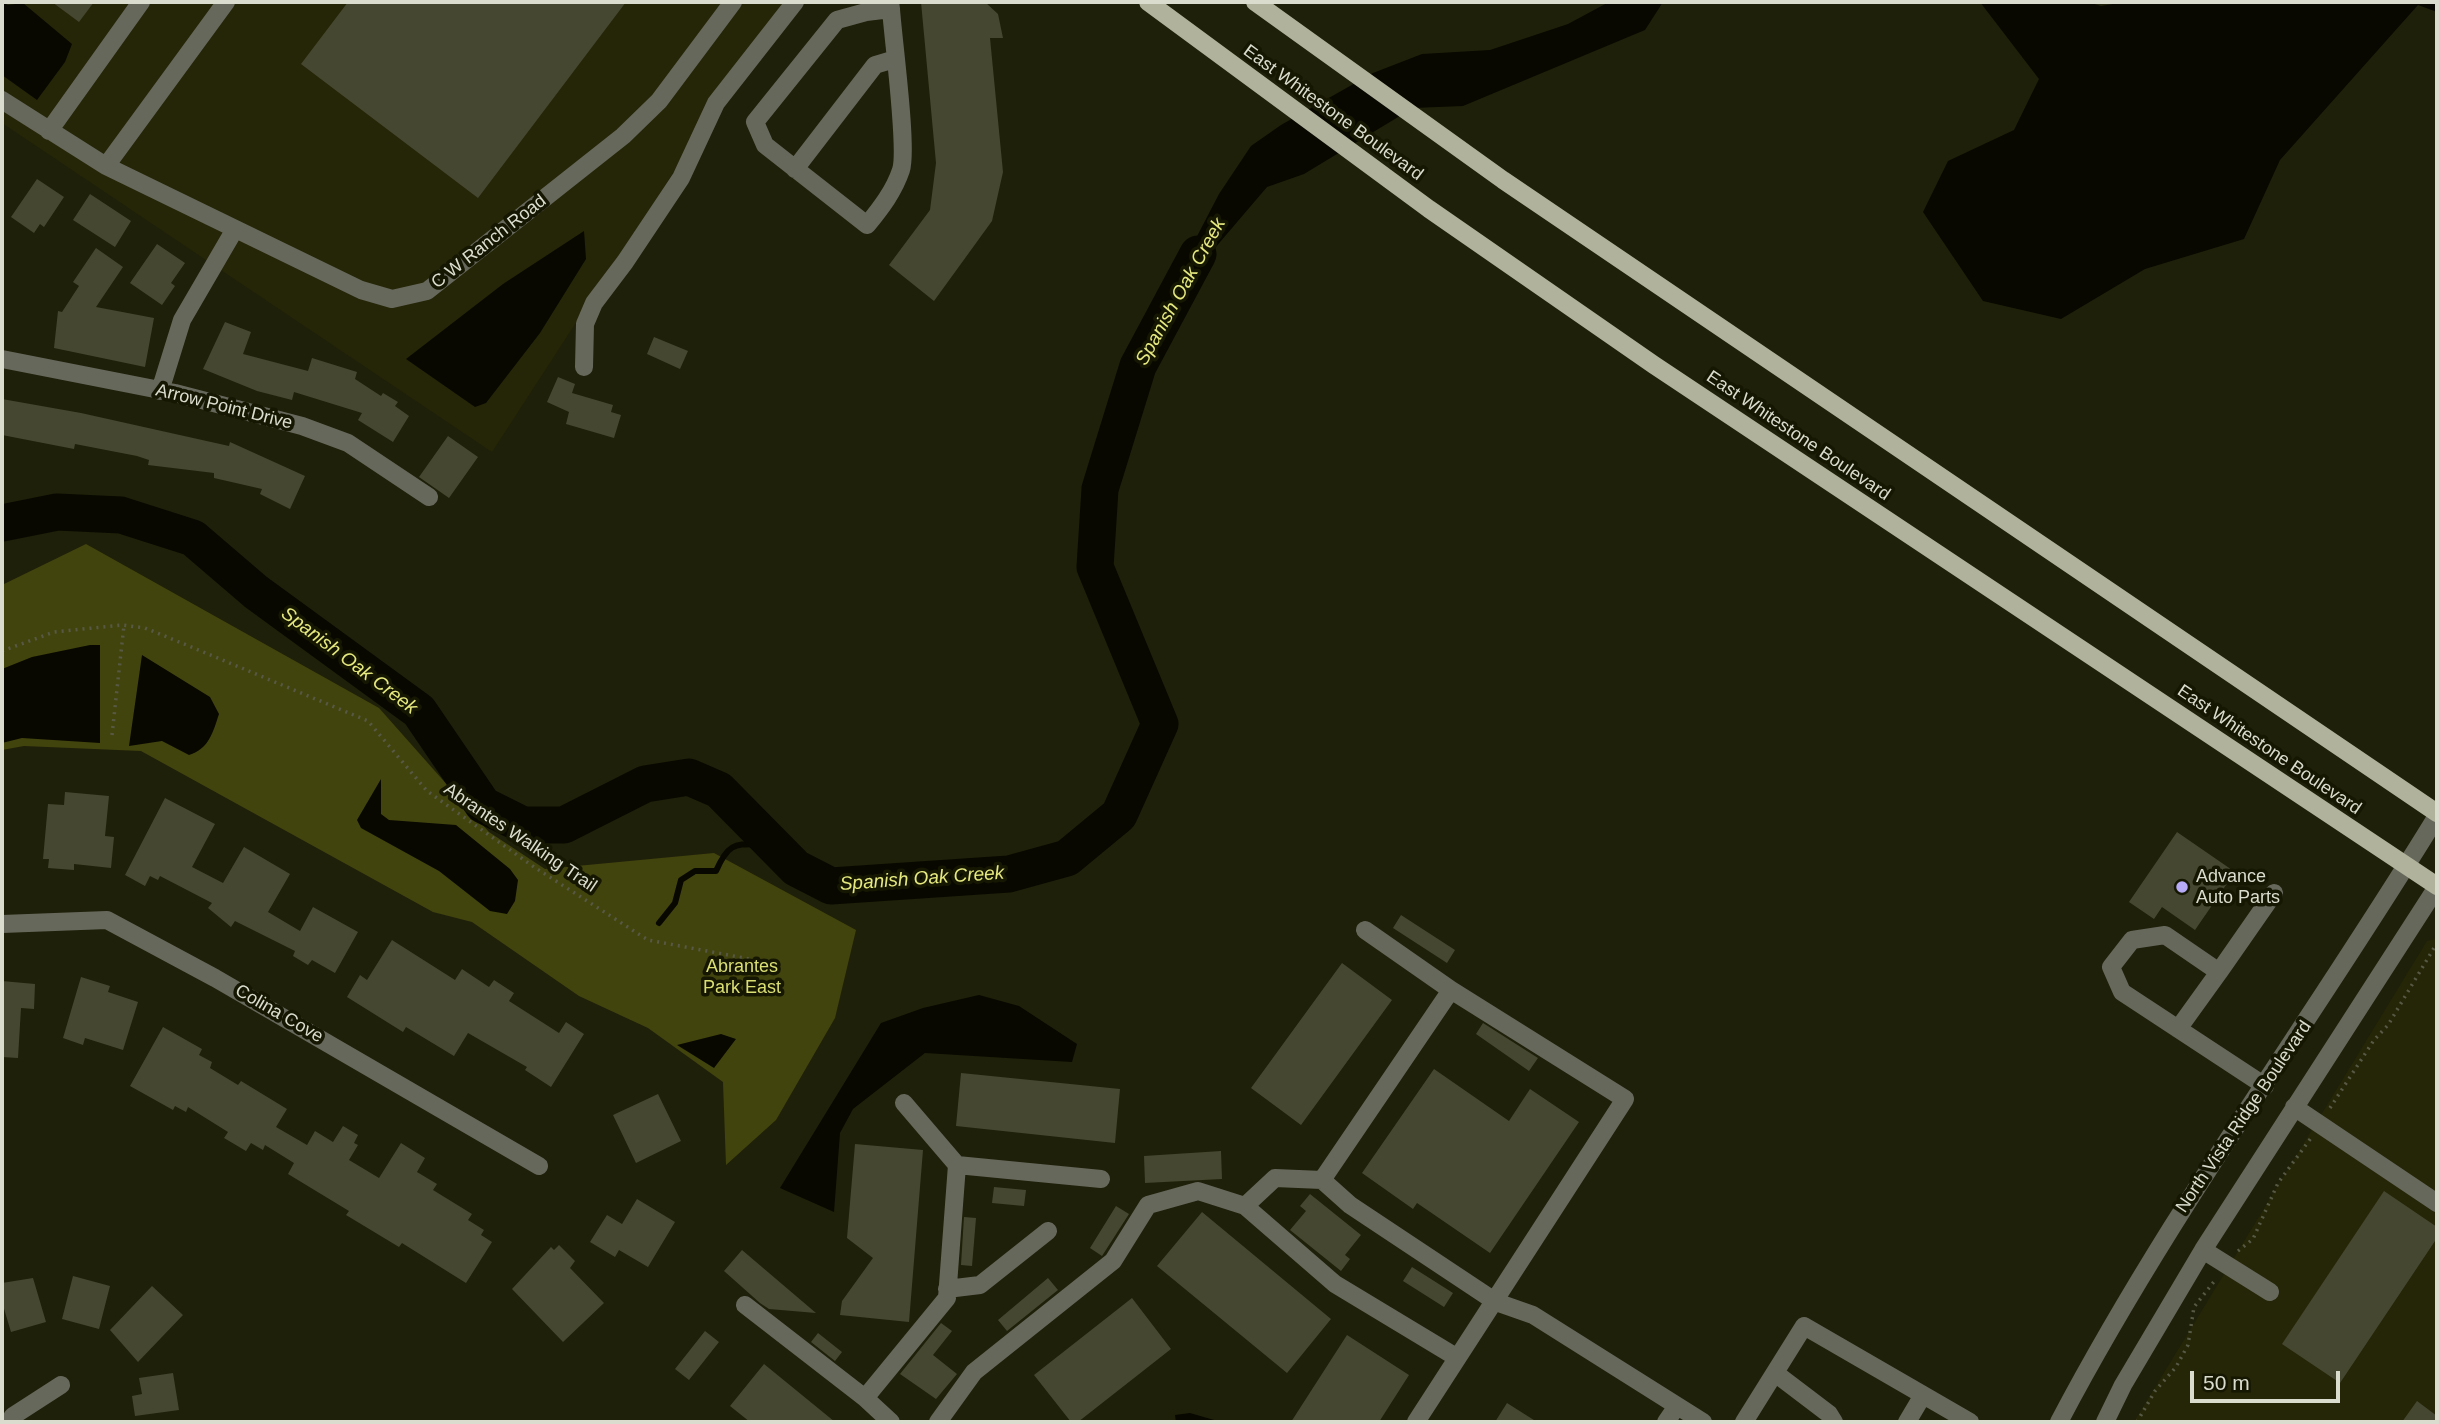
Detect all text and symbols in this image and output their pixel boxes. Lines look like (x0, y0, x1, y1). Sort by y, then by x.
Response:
street label: East Whitestone Boulevard (1239, 40, 1427, 186)
street label: C W Ranch Road (427, 190, 551, 294)
water label: Spanish Oak Creek (1131, 214, 1231, 370)
street label: East Whitestone Boulevard (1702, 366, 1894, 506)
street label: Arrow Point Drive (153, 380, 295, 434)
water label: Spanish Oak Creek (276, 602, 422, 720)
street label: East Whitestone Boulevard (2173, 680, 2365, 820)
street label: Abrantes Walking Trail (439, 779, 601, 897)
water label: Spanish Oak Creek (839, 862, 1005, 896)
place label: Advance Auto Parts (2196, 866, 2280, 908)
marker: Advance Auto Parts (2174, 879, 2190, 895)
park label: Abrantes Park East (703, 956, 781, 998)
street label: Colina Cove (231, 980, 327, 1048)
street label: North Vista Ridge Boulevard (2172, 1017, 2316, 1217)
scale bar (2194, 1358, 2344, 1402)
text: 50 m (2203, 1371, 2250, 1394)

